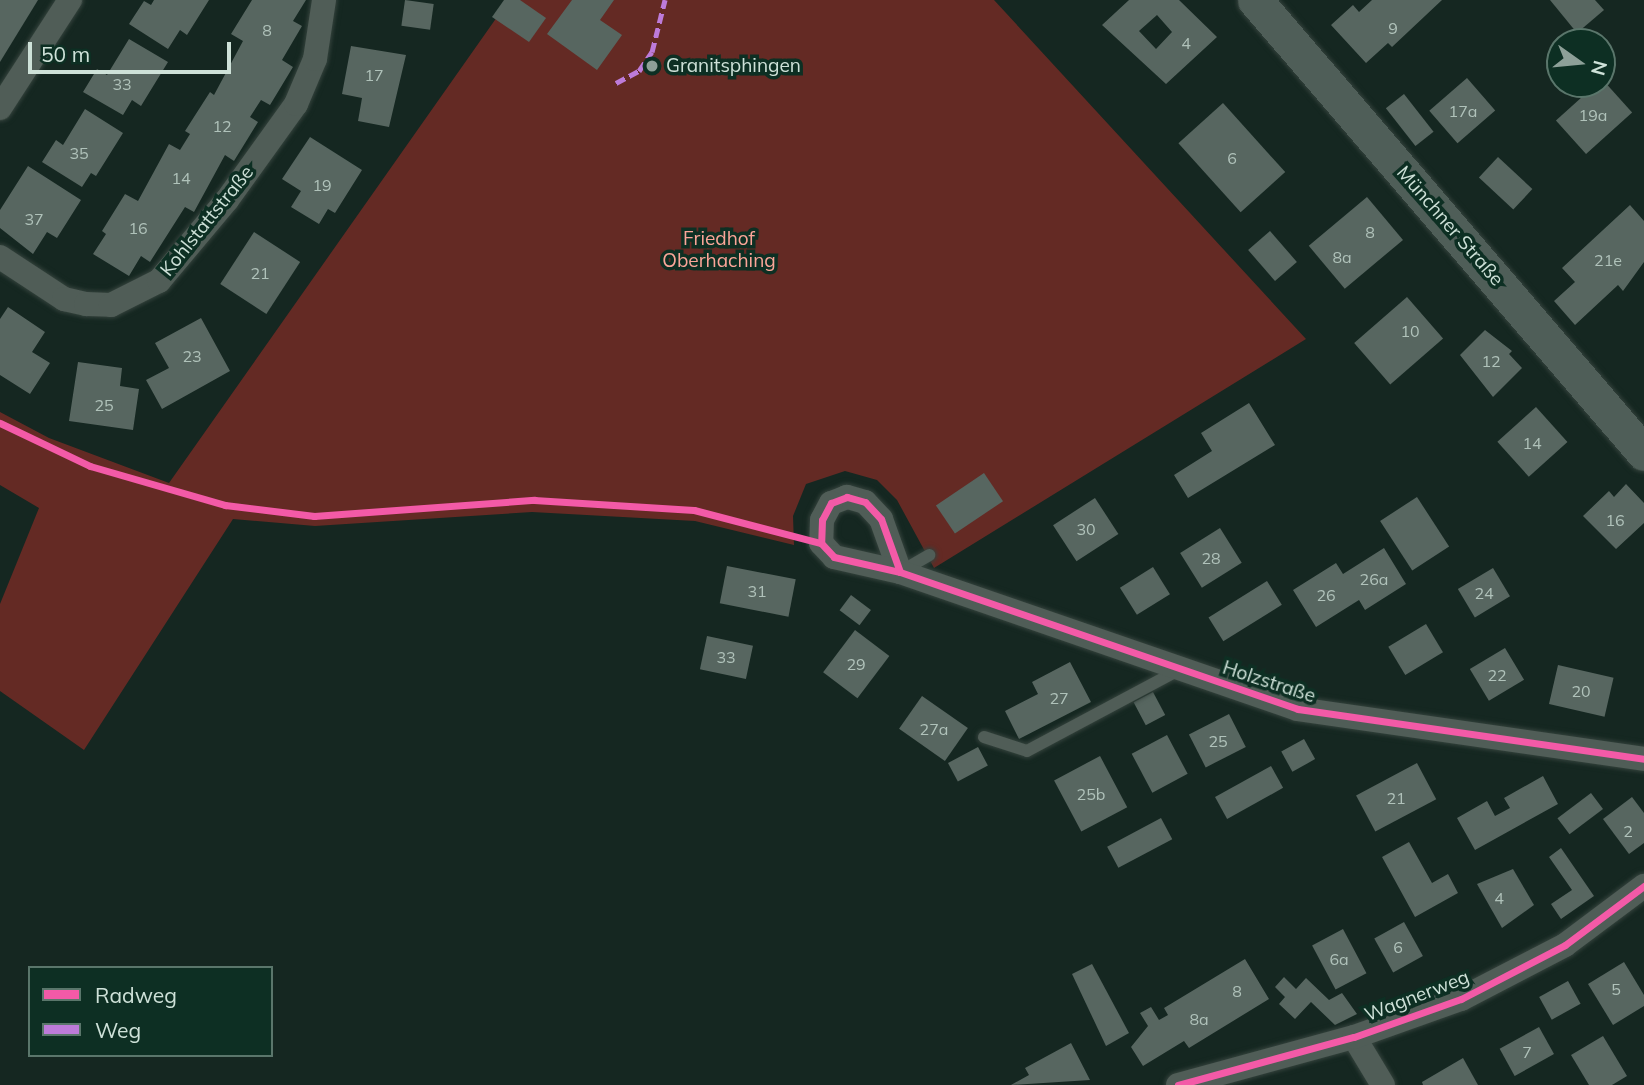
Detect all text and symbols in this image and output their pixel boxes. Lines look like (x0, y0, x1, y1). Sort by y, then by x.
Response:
house number: 9 (1388, 18, 1398, 38)
house number: 8 (262, 20, 272, 40)
scale bar (32, 28, 234, 72)
north arrow (1546, 28, 1616, 98)
house number: 4 (1181, 33, 1191, 53)
text: 50 m (41, 41, 90, 67)
place label: Granitsphingen (666, 55, 801, 77)
marker: Granitsphingen (644, 58, 660, 74)
text: N (1586, 58, 1613, 78)
house number: 17 (364, 65, 384, 85)
house number: 33 (112, 74, 132, 94)
house number: 17a (1449, 101, 1477, 121)
house number: 19a (1579, 105, 1607, 125)
house number: 12 (212, 116, 232, 136)
house number: 35 (69, 143, 89, 163)
house number: 6 (1227, 148, 1237, 168)
street label: Kohlstattstraße (156, 161, 258, 281)
street label: Münchner Straße (1392, 161, 1508, 291)
house number: 14 (171, 168, 191, 188)
house number: 19 (312, 175, 332, 195)
house number: 37 (24, 209, 44, 229)
house number: 16 (128, 218, 148, 238)
house number: 8 (1365, 222, 1375, 242)
park label: Friedhof Oberhaching (662, 228, 776, 272)
house number: 8a (1332, 247, 1352, 267)
house number: 21e (1594, 250, 1622, 270)
house number: 21 (250, 263, 270, 283)
house number: 10 (1400, 321, 1420, 341)
house number: 23 (182, 346, 202, 366)
house number: 12 (1481, 351, 1501, 371)
house number: 25 (94, 395, 114, 415)
house number: 14 (1522, 433, 1542, 453)
house number: 16 (1605, 510, 1625, 530)
house number: 30 (1076, 519, 1096, 539)
house number: 28 (1201, 548, 1221, 568)
house number: 26a (1360, 569, 1388, 589)
house number: 31 (747, 581, 767, 601)
house number: 24 (1474, 583, 1494, 603)
house number: 26 (1316, 585, 1336, 605)
house number: 33 (716, 647, 736, 667)
house number: 29 (846, 654, 866, 674)
street label: Holzstraße (1220, 656, 1318, 708)
house number: 22 (1487, 665, 1507, 685)
house number: 20 (1571, 681, 1591, 701)
house number: 27 (1049, 688, 1069, 708)
house number: 27a (920, 719, 948, 739)
house number: 25 (1208, 731, 1228, 751)
house number: 25b (1077, 784, 1105, 804)
house number: 21 (1386, 788, 1406, 808)
house number: 2 (1623, 821, 1633, 841)
house number: 4 (1494, 888, 1504, 908)
house number: 6 (1393, 937, 1403, 957)
house number: 6a (1329, 949, 1349, 969)
legend (28, 966, 273, 1057)
street label: Wagnerweg (1362, 966, 1472, 1026)
house number: 5 (1611, 979, 1621, 999)
house number: 8 (1232, 981, 1242, 1001)
text: Radweg (95, 982, 177, 1008)
house number: 8a (1189, 1009, 1209, 1029)
text: Weg (95, 1017, 141, 1043)
house number: 7 (1522, 1042, 1532, 1062)

